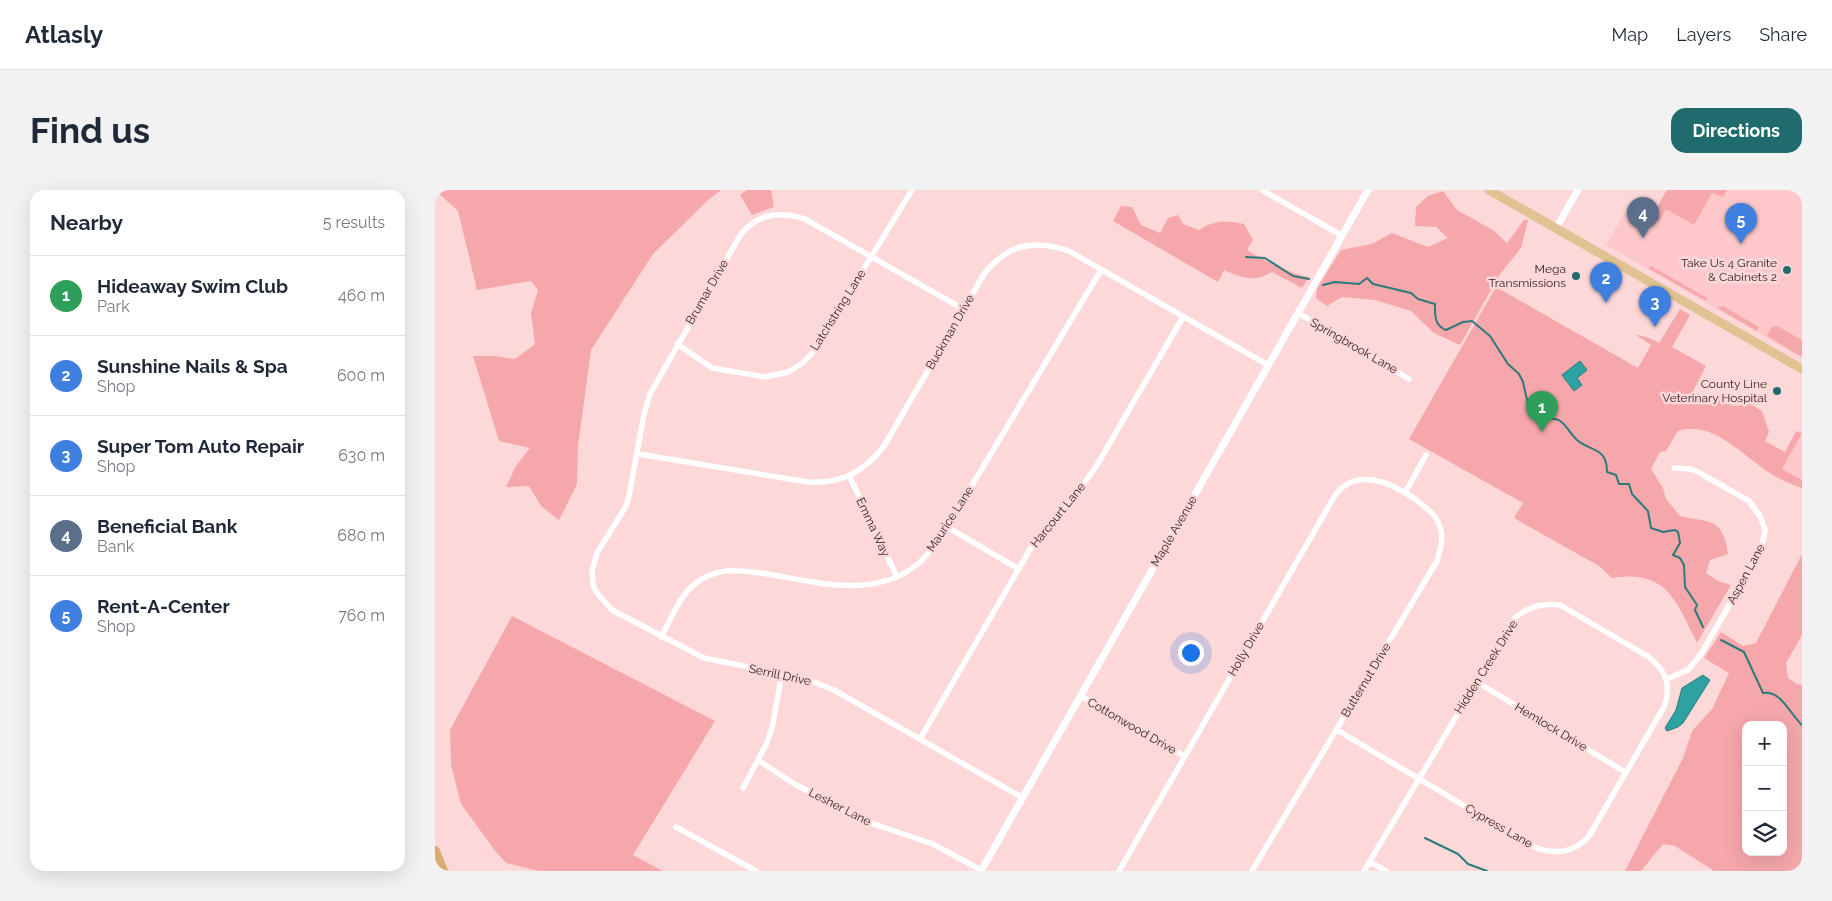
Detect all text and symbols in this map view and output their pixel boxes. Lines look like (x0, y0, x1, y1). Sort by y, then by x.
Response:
text: Atlasly (25, 20, 103, 49)
text: Map (1612, 24, 1648, 45)
text: Layers (1676, 24, 1731, 45)
text: Share (1759, 24, 1807, 45)
button: Directions (1671, 108, 1802, 153)
text: Find us (30, 110, 150, 151)
pin: 4 (1627, 197, 1659, 238)
pin: 5 (1725, 203, 1757, 244)
text: Nearby (50, 210, 123, 235)
text: 5 results (323, 213, 385, 232)
place label: Take Us 4 Granite & Cabinets 2 (1681, 256, 1777, 284)
street label: Brumar Drive (683, 257, 731, 327)
place label: Mega Transmissions (1488, 262, 1566, 290)
pin: 2 (1590, 262, 1622, 303)
marker: Take Us 4 Granite & Cabinets 2 (1781, 264, 1793, 276)
street label: Latchstring Lane (808, 267, 868, 353)
marker: Mega Transmissions (1570, 270, 1582, 282)
text: Hideaway Swim Club (97, 275, 288, 297)
text: 1 (62, 286, 70, 305)
text: 460 m (338, 286, 385, 305)
pin: 3 (1639, 286, 1671, 327)
street label: Buckman Drive (923, 292, 977, 372)
text: Park (97, 297, 130, 316)
street label: Springbrook Lane (1308, 315, 1400, 377)
text: Sunshine Nails & Spa (97, 355, 288, 377)
text: 2 (61, 366, 71, 385)
text: 600 m (337, 366, 385, 385)
text: Shop (97, 377, 135, 396)
place label: County Line Veterinary Hospital (1662, 377, 1768, 405)
marker: County Line Veterinary Hospital (1771, 385, 1783, 397)
pin: 1 (1526, 391, 1558, 432)
text: Super Tom Auto Repair (97, 435, 304, 457)
text: 3 (62, 446, 70, 465)
text: 630 m (338, 446, 385, 465)
text: Shop (97, 457, 135, 476)
street label: Harcourt Lane (1028, 480, 1088, 550)
street label: Maurice Lane (924, 484, 976, 554)
street label: Maple Avenue (1148, 493, 1200, 569)
street label: Emma Way (853, 495, 893, 559)
text: Beneficial Bank (97, 515, 237, 537)
text: 4 (61, 526, 71, 545)
text: 680 m (337, 526, 385, 545)
text: Bank (97, 537, 134, 556)
street label: Aspen Lane (1724, 542, 1768, 606)
text: Rent-A-Center (97, 595, 230, 617)
text: 5 (62, 606, 70, 625)
text: 760 m (338, 606, 385, 625)
text: Shop (97, 617, 135, 636)
street label: Hidden Creek Drive (1451, 618, 1521, 716)
street label: Holly Drive (1225, 619, 1267, 679)
your location (1178, 640, 1204, 666)
street label: Butternut Drive (1338, 640, 1394, 720)
street label: Serrill Drive (748, 662, 812, 688)
street label: Cottonwood Drive (1085, 695, 1179, 757)
street label: Hemlock Drive (1512, 700, 1590, 754)
map controls (1742, 721, 1787, 856)
button: + (1742, 721, 1787, 766)
button: − (1742, 766, 1787, 811)
street label: Lesher Lane (806, 785, 874, 829)
street label: Cypress Lane (1463, 801, 1535, 851)
button: layers (1742, 811, 1787, 856)

